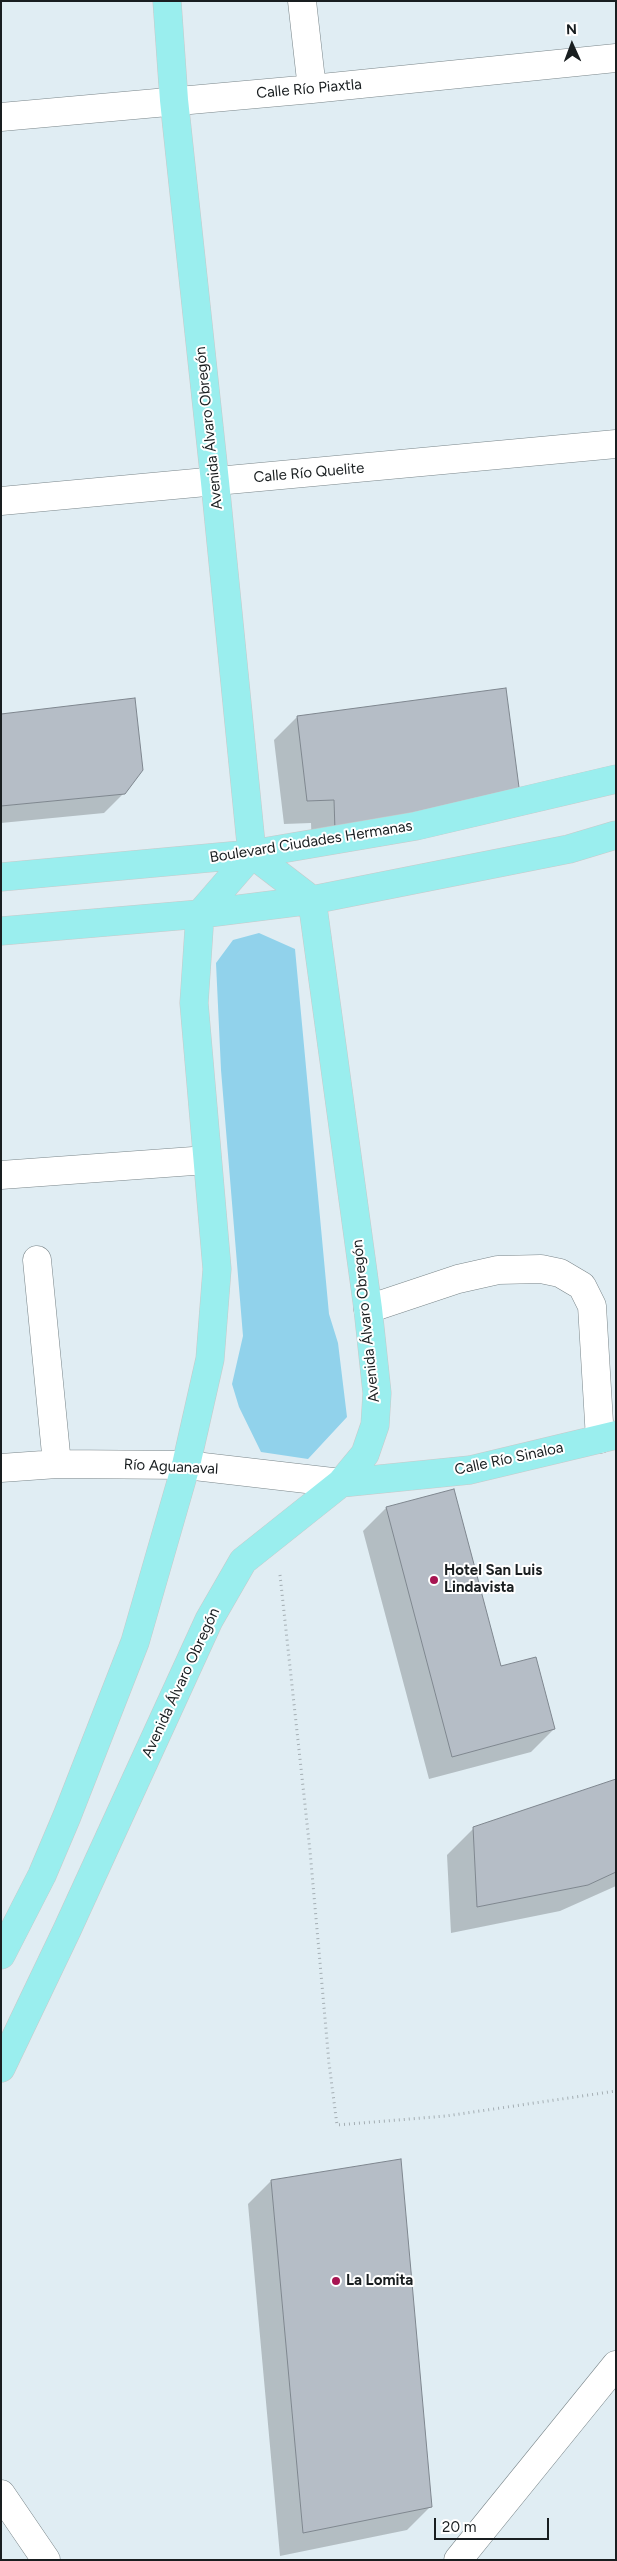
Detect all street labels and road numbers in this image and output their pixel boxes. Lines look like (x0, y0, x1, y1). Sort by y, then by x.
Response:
street label: Calle Río Piaxtla (256, 75, 362, 103)
street label: Avenida Álvaro Obregón (192, 346, 226, 510)
street label: Calle Río Quelite (253, 459, 365, 487)
street label: Boulevard Ciudades Hermanas (208, 817, 414, 867)
street label: Avenida Álvaro Obregón (349, 1239, 383, 1403)
street label: Calle Río Sinaloa (453, 1439, 565, 1479)
street label: Río Aguanaval (123, 1456, 219, 1478)
street label: Avenida Álvaro Obregón (138, 1605, 224, 1761)

